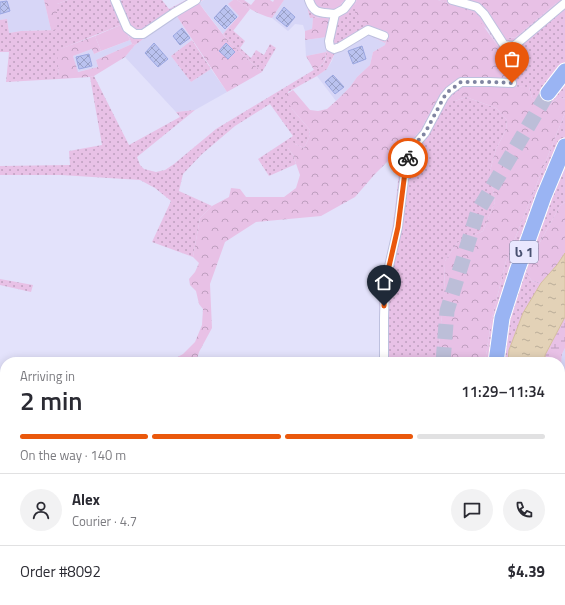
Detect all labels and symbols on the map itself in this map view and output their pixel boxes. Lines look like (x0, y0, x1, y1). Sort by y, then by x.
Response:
pin (495, 42, 529, 83)
courier (388, 138, 428, 178)
road number: ს 1 (510, 241, 538, 263)
pin (367, 265, 401, 306)

